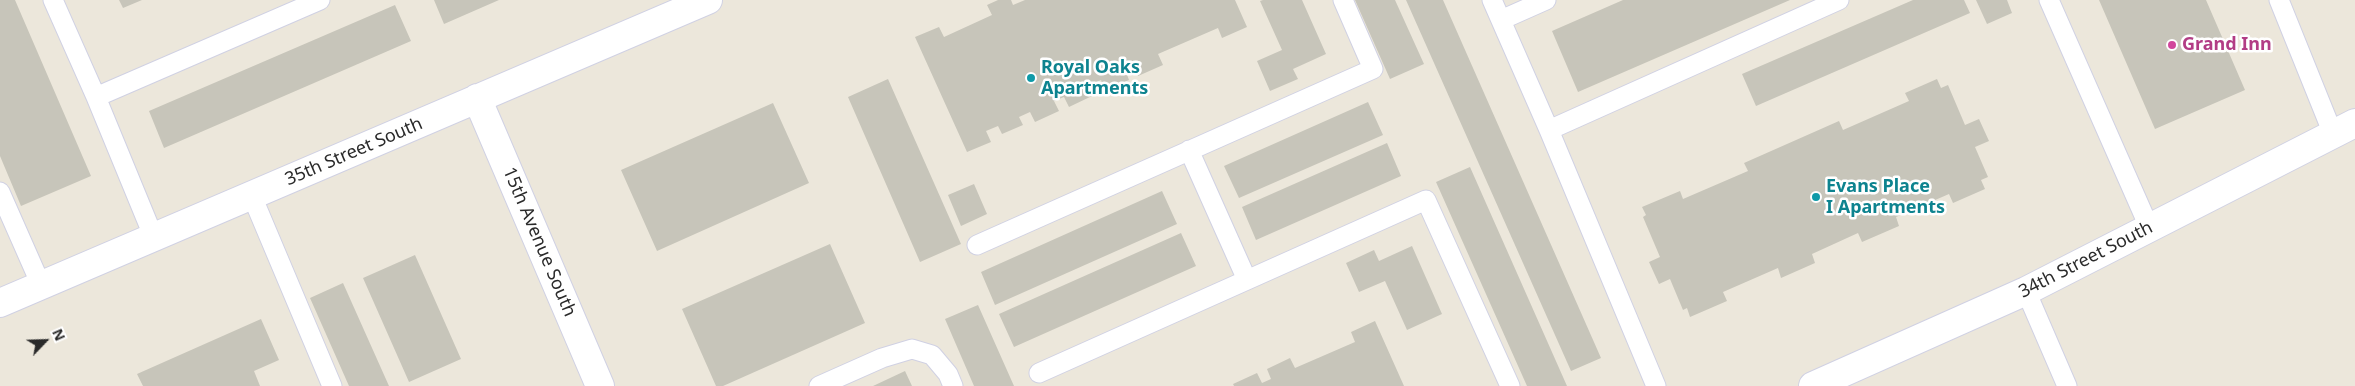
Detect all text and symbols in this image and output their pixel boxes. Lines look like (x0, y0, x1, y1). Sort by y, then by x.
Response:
place label: Grand Inn (2182, 34, 2272, 56)
marker: Grand Inn (2166, 39, 2178, 51)
place label: Royal Oaks Apartments (1041, 57, 1148, 100)
marker: Royal Oaks Apartments (1025, 72, 1037, 84)
street label: 35th Street South (282, 113, 426, 191)
street label: 15th Avenue South (498, 164, 580, 320)
place label: Evans Place I Apartments (1826, 176, 1945, 218)
marker: Evans Place I Apartments (1810, 191, 1822, 203)
street label: 34th Street South (2015, 217, 2157, 303)
north arrow (20, 316, 70, 366)
text: N (48, 326, 70, 344)

